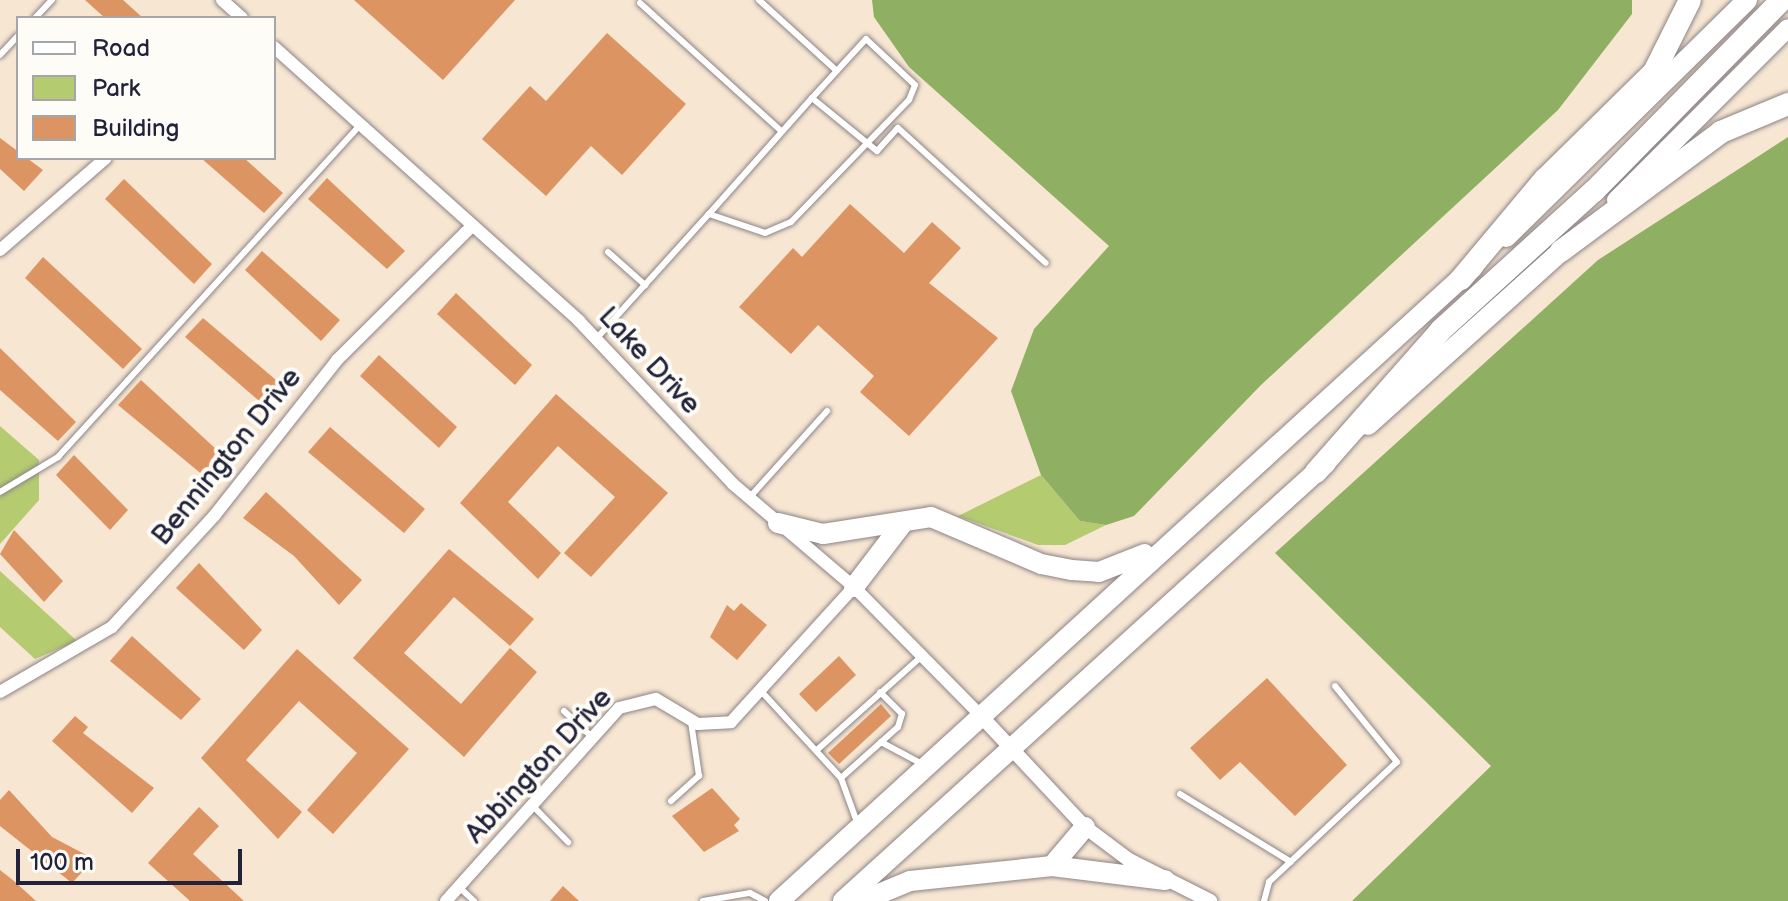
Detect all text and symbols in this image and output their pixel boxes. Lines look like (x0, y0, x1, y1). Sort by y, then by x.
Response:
legend (16, 16, 276, 160)
text: Road (92, 34, 150, 63)
text: Park (92, 74, 140, 103)
text: Building (92, 114, 179, 143)
street label: Lake Drive (591, 300, 707, 422)
street label: Bennington Drive (145, 361, 309, 553)
street label: Abbington Drive (459, 681, 619, 851)
scale bar (20, 833, 246, 883)
text: 100 m (30, 848, 94, 877)

